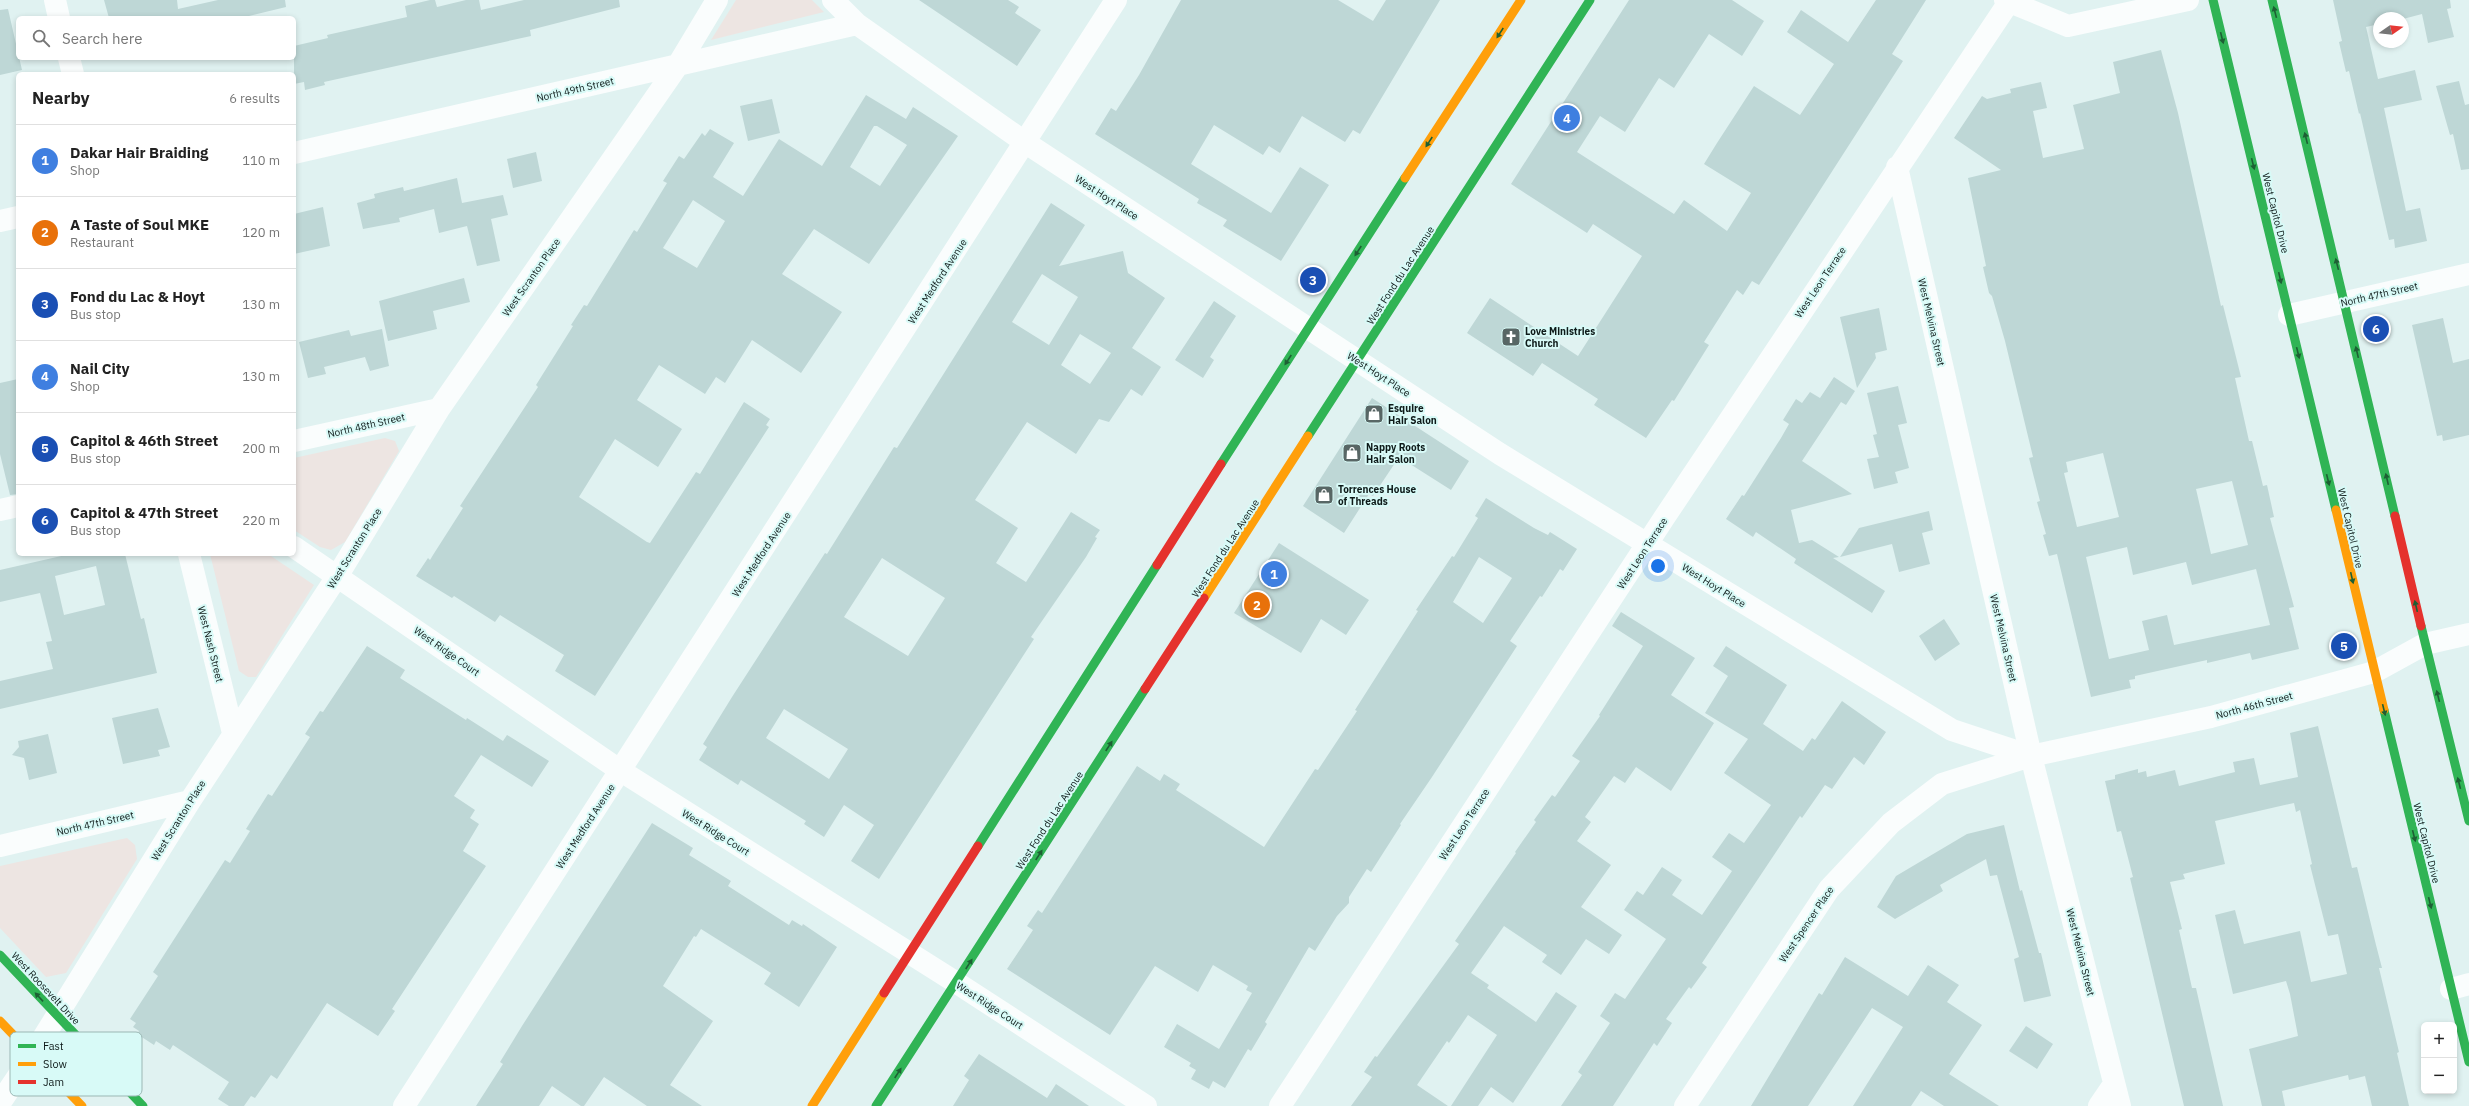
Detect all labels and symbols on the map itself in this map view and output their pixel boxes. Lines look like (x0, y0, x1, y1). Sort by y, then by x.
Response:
one-way arrow (2272, 5, 2278, 17)
north arrow (2373, 12, 2409, 48)
one-way arrow (1496, 28, 1504, 38)
one-way arrow (2219, 32, 2225, 44)
street label: North 49th Street (535, 74, 615, 105)
pin: 4 (1554, 103, 1580, 133)
one-way arrow (2302, 132, 2308, 144)
one-way arrow (1425, 137, 1433, 147)
one-way arrow (2250, 158, 2256, 170)
street label: West Hoyt Place (1073, 172, 1141, 223)
street label: West Capitol Drive (2259, 172, 2292, 255)
street label: West Fond du Lac Avenue (1364, 223, 1437, 327)
street label: West Scranton Place (500, 235, 563, 319)
street label: West Medford Avenue (905, 236, 970, 326)
street label: West Leon Terrace (1792, 244, 1849, 320)
one-way arrow (1355, 245, 1362, 257)
one-way arrow (2333, 258, 2339, 270)
pin: 3 (1300, 265, 1326, 295)
one-way arrow (2277, 272, 2283, 284)
street label: West Melvina Street (1915, 277, 1948, 368)
street label: North 47th Street (2339, 279, 2419, 310)
pin: 6 (2363, 314, 2389, 344)
place label: Love Ministries Church (1525, 325, 1595, 350)
church icon: Love Ministries Church (1500, 326, 1522, 348)
one-way arrow (2354, 346, 2360, 359)
one-way arrow (2295, 348, 2301, 360)
street label: West Hoyt Place (1345, 349, 1413, 400)
one-way arrow (1284, 354, 1291, 366)
place label: Esquire Hair Salon (1388, 402, 1437, 427)
shop icon: Esquire Hair Salon (1363, 403, 1385, 425)
street label: North 48th Street (326, 410, 406, 441)
place label: Nappy Roots Hair Salon (1366, 441, 1425, 466)
shop icon: Nappy Roots Hair Salon (1341, 442, 1363, 464)
one-way arrow (2383, 473, 2389, 485)
one-way arrow (2326, 474, 2332, 486)
place label: Torrences House of Threads (1338, 483, 1416, 508)
shop icon: Torrences House of Threads (1313, 484, 1335, 506)
street label: West Capitol Drive (2335, 487, 2366, 570)
street label: West Fond du Lac Avenue (1189, 496, 1262, 600)
street label: West Scranton Place (325, 505, 385, 591)
street label: West Medford Avenue (729, 509, 794, 599)
street label: West Leon Terrace (1614, 515, 1671, 591)
your location (1648, 556, 1668, 576)
pin: 1 (1261, 559, 1287, 589)
street label: West Hoyt Place (1679, 561, 1749, 611)
one-way arrow (2349, 572, 2355, 584)
pin: 2 (1244, 590, 1270, 620)
street label: West Melvina Street (1987, 593, 2020, 684)
one-way arrow (2412, 600, 2418, 612)
street label: West Nash Street (195, 605, 226, 684)
street label: West Ridge Court (411, 624, 483, 679)
pin: 5 (2331, 631, 2357, 661)
street label: North 46th Street (2214, 689, 2294, 722)
one-way arrow (2434, 690, 2440, 702)
one-way arrow (2381, 703, 2387, 716)
one-way arrow (1106, 740, 1113, 752)
street label: West Fond du Lac Avenue (1013, 768, 1086, 872)
street label: West Scranton Place (149, 777, 209, 863)
one-way arrow (2456, 777, 2462, 789)
street label: West Medford Avenue (553, 781, 618, 871)
street label: West Leon Terrace (1436, 786, 1493, 862)
street label: West Capitol Drive (2410, 802, 2443, 885)
street label: West Ridge Court (679, 806, 752, 859)
street label: North 47th Street (55, 808, 135, 839)
one-way arrow (2412, 830, 2418, 842)
one-way arrow (1035, 850, 1043, 860)
street label: West Spencer Place (1776, 883, 1837, 965)
one-way arrow (2428, 897, 2434, 909)
street label: West Melvina Street (2063, 907, 2098, 998)
street label: West Roosevelt Drive (9, 949, 83, 1028)
one-way arrow (965, 959, 972, 970)
street label: West Ridge Court (954, 979, 1026, 1032)
one-way arrow (35, 992, 44, 1001)
legend (10, 1032, 142, 1096)
text: Fast (43, 1039, 64, 1053)
text: Slow (43, 1057, 67, 1071)
one-way arrow (894, 1067, 901, 1079)
text: Jam (43, 1075, 64, 1089)

